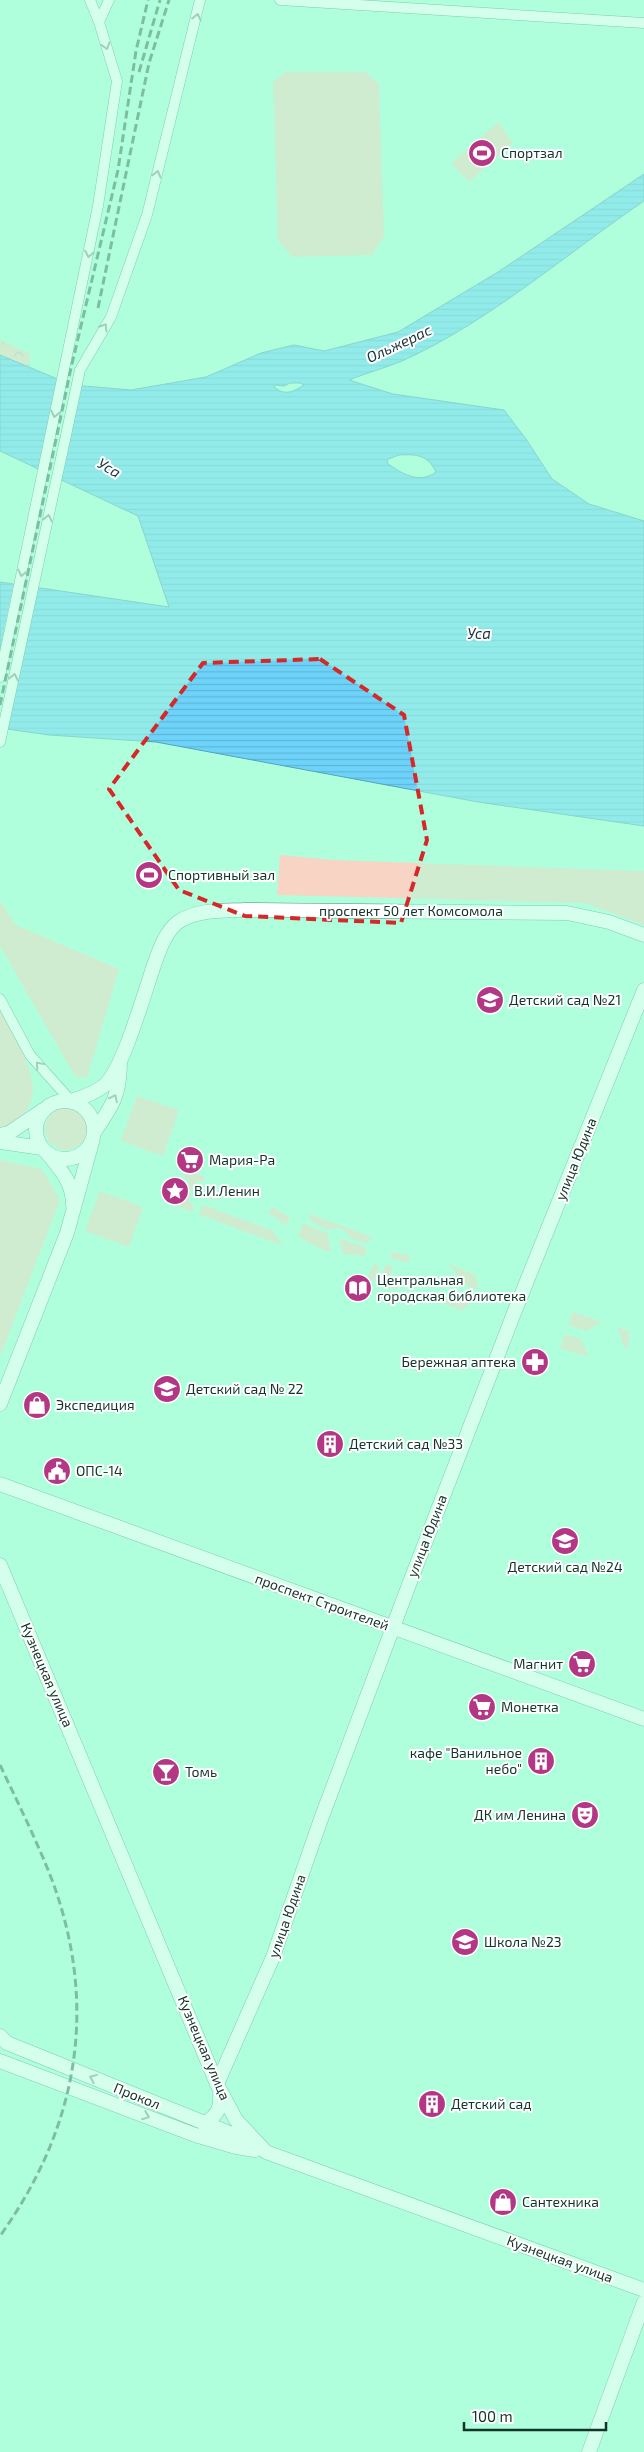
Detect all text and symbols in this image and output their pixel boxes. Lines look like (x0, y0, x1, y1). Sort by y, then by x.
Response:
one-way arrow (191, 12, 202, 21)
one-way arrow (101, 41, 111, 49)
sports icon: Спортзал (467, 138, 497, 168)
place label: Спортзал (501, 144, 563, 161)
one-way arrow (152, 171, 162, 179)
one-way arrow (84, 249, 95, 258)
water label: Ольжерас (363, 320, 434, 366)
one-way arrow (98, 324, 108, 333)
one-way arrow (50, 410, 61, 419)
water label: Уса (95, 453, 124, 481)
one-way arrow (42, 514, 53, 523)
one-way arrow (17, 569, 28, 578)
water label: Уса (467, 624, 491, 642)
one-way arrow (8, 673, 19, 681)
sports icon: Спортивный зал (134, 860, 164, 890)
place label: Спортивный зал (168, 866, 275, 883)
street label: проспект 50 лет Комсомола (319, 902, 503, 919)
school or university icon: Детский сад №21 (475, 985, 505, 1015)
place label: Детский сад №21 (509, 991, 621, 1008)
one-way arrow (36, 1062, 44, 1071)
one-way arrow (108, 1094, 119, 1103)
street label: улица Юдина (551, 1115, 600, 1203)
supermarket icon: Мария-Ра (175, 1145, 205, 1175)
place label: Мария-Ра (209, 1151, 275, 1168)
place icon: В.И.Ленин (160, 1176, 190, 1206)
place label: В.И.Ленин (194, 1182, 260, 1199)
place label: Центральная городская библиотека (377, 1271, 526, 1304)
library icon: Центральная городская библиотека (343, 1273, 373, 1303)
pharmacy icon: Бережная аптека (520, 1347, 550, 1377)
place label: Бережная аптека (401, 1353, 516, 1370)
school or university icon: Детский сад № 22 (152, 1374, 182, 1404)
place label: Детский сад № 22 (186, 1380, 304, 1397)
shop icon: Экспедиция (22, 1390, 52, 1420)
place label: Экспедиция (56, 1396, 134, 1413)
building icon: Детский сад №33 (315, 1429, 345, 1459)
place label: Детский сад №33 (349, 1435, 463, 1452)
public building icon: ОПС-14 (42, 1456, 72, 1486)
place label: ОПС-14 (76, 1462, 123, 1479)
street label: улица Юдина (403, 1492, 450, 1580)
school or university icon: Детский сад №24 (550, 1526, 580, 1556)
place label: Детский сад №24 (507, 1558, 623, 1575)
street label: проспект Строителей (253, 1569, 391, 1634)
street label: Кузнецкая улица (18, 1620, 77, 1730)
supermarket icon: Магнит (567, 1649, 597, 1679)
place label: Магнит (513, 1655, 563, 1672)
supermarket icon: Монетка (467, 1692, 497, 1722)
place label: Монетка (501, 1698, 559, 1715)
place label: кафе "Ванильное небо" (410, 1744, 522, 1777)
building icon: кафе "Ванильное небо" (526, 1746, 556, 1776)
bar icon: Томь (151, 1757, 181, 1787)
place label: Томь (185, 1763, 217, 1780)
theatre icon: ДК им Ленина (570, 1800, 600, 1830)
place label: ДК им Ленина (474, 1806, 566, 1823)
street label: улица Юдина (264, 1872, 309, 1960)
school or university icon: Школа №23 (450, 1927, 480, 1957)
place label: Школа №23 (484, 1933, 562, 1950)
street label: Кузнецкая улица (175, 1993, 234, 2103)
one-way arrow (89, 2074, 97, 2084)
street label: Прокол (111, 2079, 163, 2113)
building icon: Детский сад (417, 2089, 447, 2119)
place label: Детский сад (451, 2095, 532, 2112)
one-way arrow (142, 2110, 150, 2120)
shop icon: Сантехника (488, 2187, 518, 2217)
place label: Сантехника (522, 2193, 599, 2210)
street label: Кузнецкая улица (505, 2231, 616, 2286)
scale bar (464, 2400, 606, 2432)
text: 100 m (472, 2407, 513, 2425)

